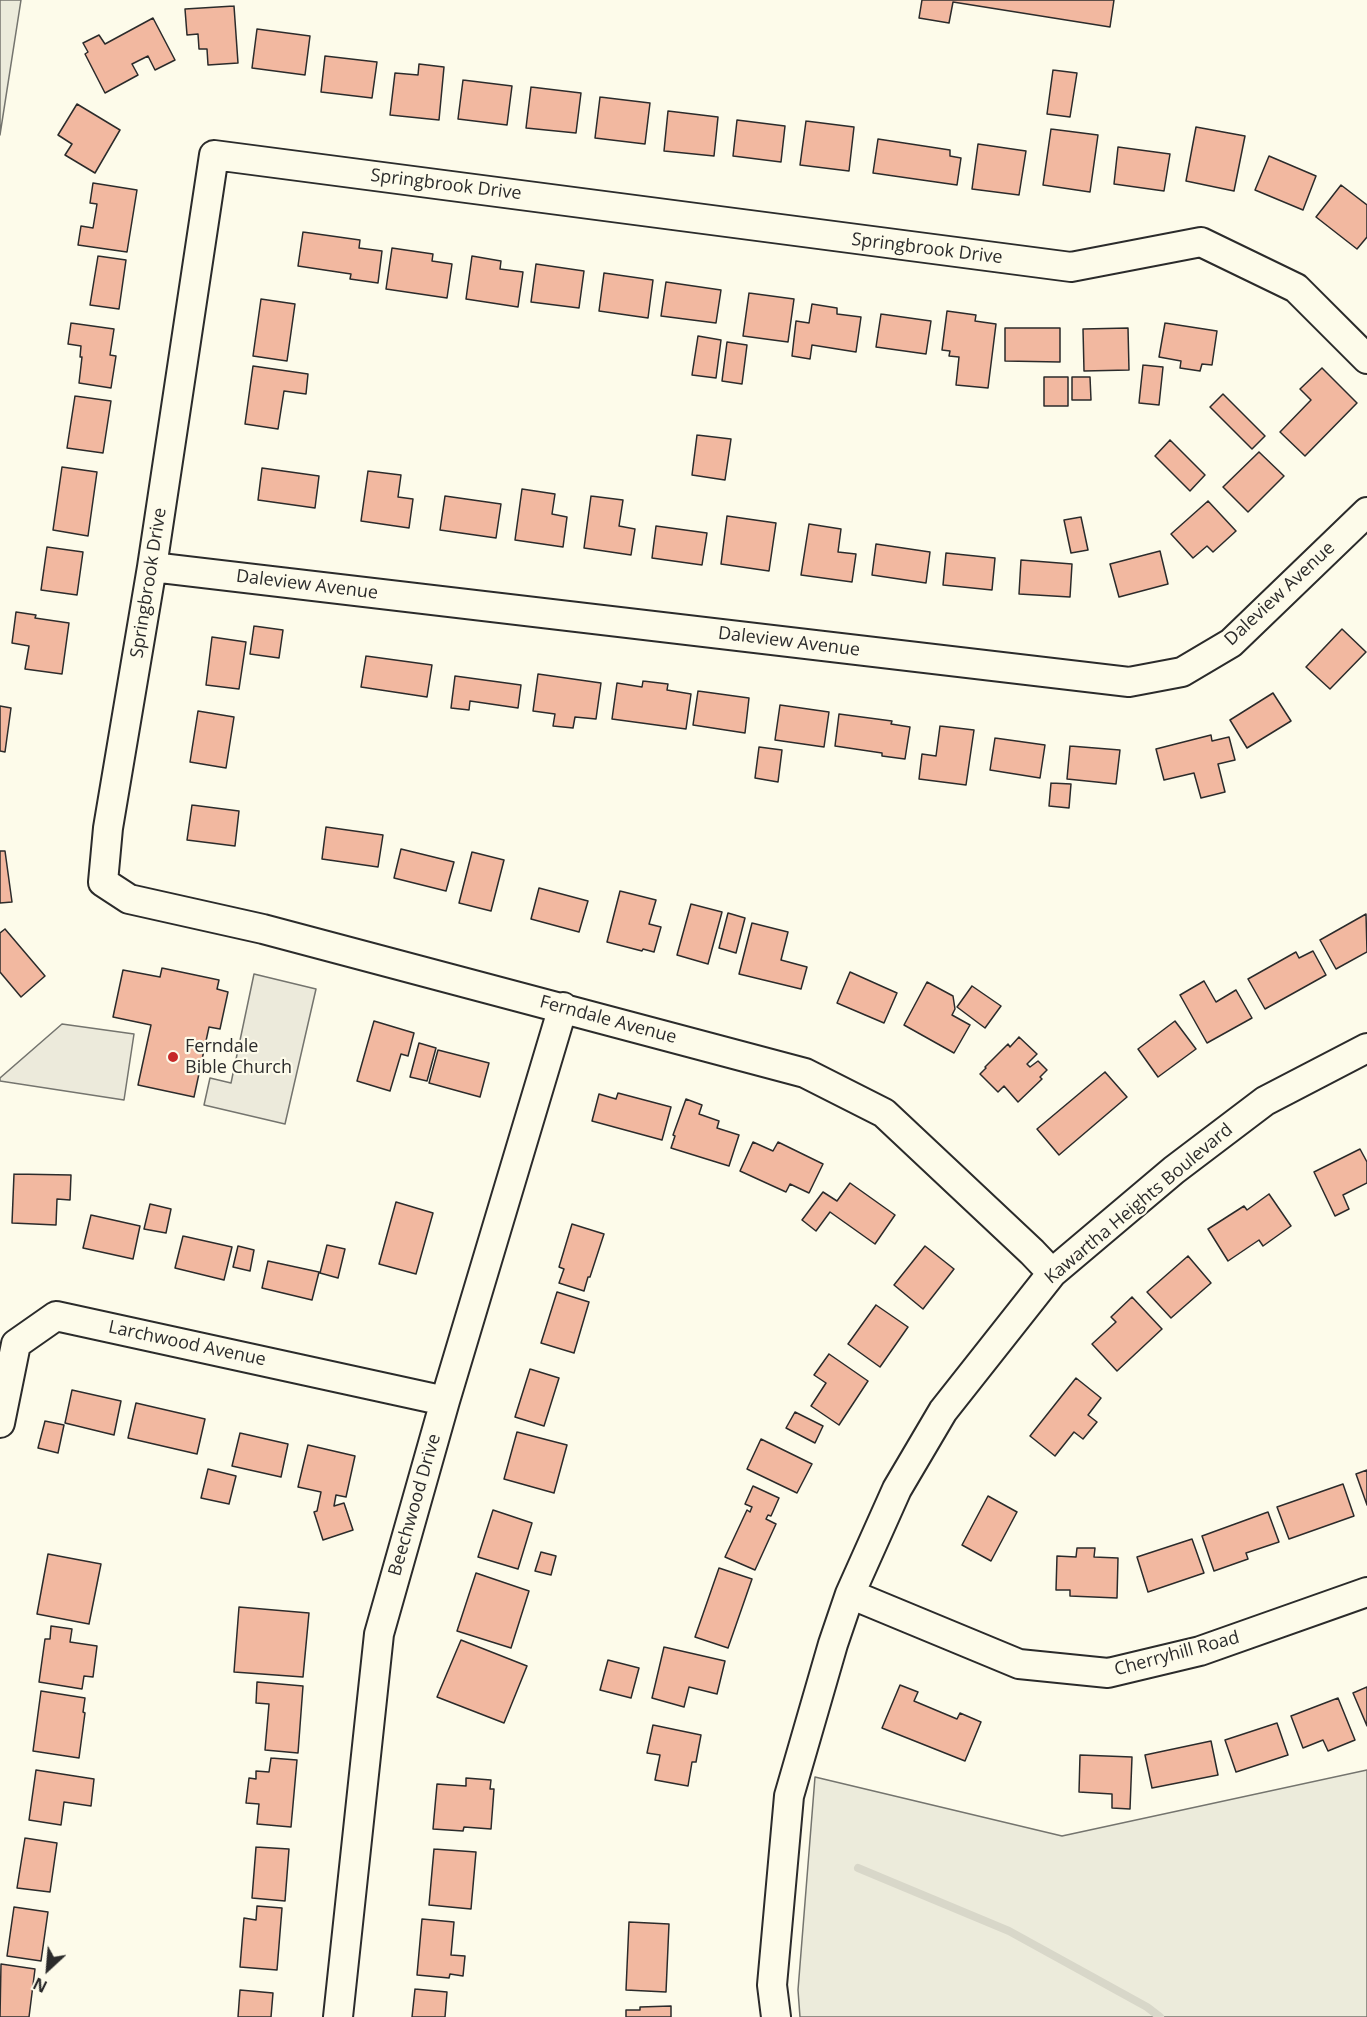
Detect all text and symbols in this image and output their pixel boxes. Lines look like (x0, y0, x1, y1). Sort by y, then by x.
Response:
street label: Springbrook Drive (369, 165, 523, 205)
street label: Springbrook Drive (850, 229, 1004, 269)
street label: Springbrook Drive (126, 506, 172, 660)
street label: Daleview Avenue (1220, 537, 1340, 651)
street label: Daleview Avenue (235, 566, 379, 604)
street label: Daleview Avenue (717, 623, 861, 661)
street label: Ferndale Avenue (537, 991, 679, 1049)
place label: Ferndale Bible Church (185, 1036, 292, 1078)
marker: Ferndale Bible Church (166, 1050, 180, 1064)
street label: Kawartha Heights Boulevard (1041, 1119, 1237, 1289)
street label: Larchwood Avenue (106, 1317, 268, 1371)
street label: Beechwood Drive (384, 1431, 446, 1579)
street label: Cherryhill Road (1112, 1627, 1242, 1681)
north arrow (18, 1939, 78, 1999)
text: N (29, 1972, 51, 1998)

